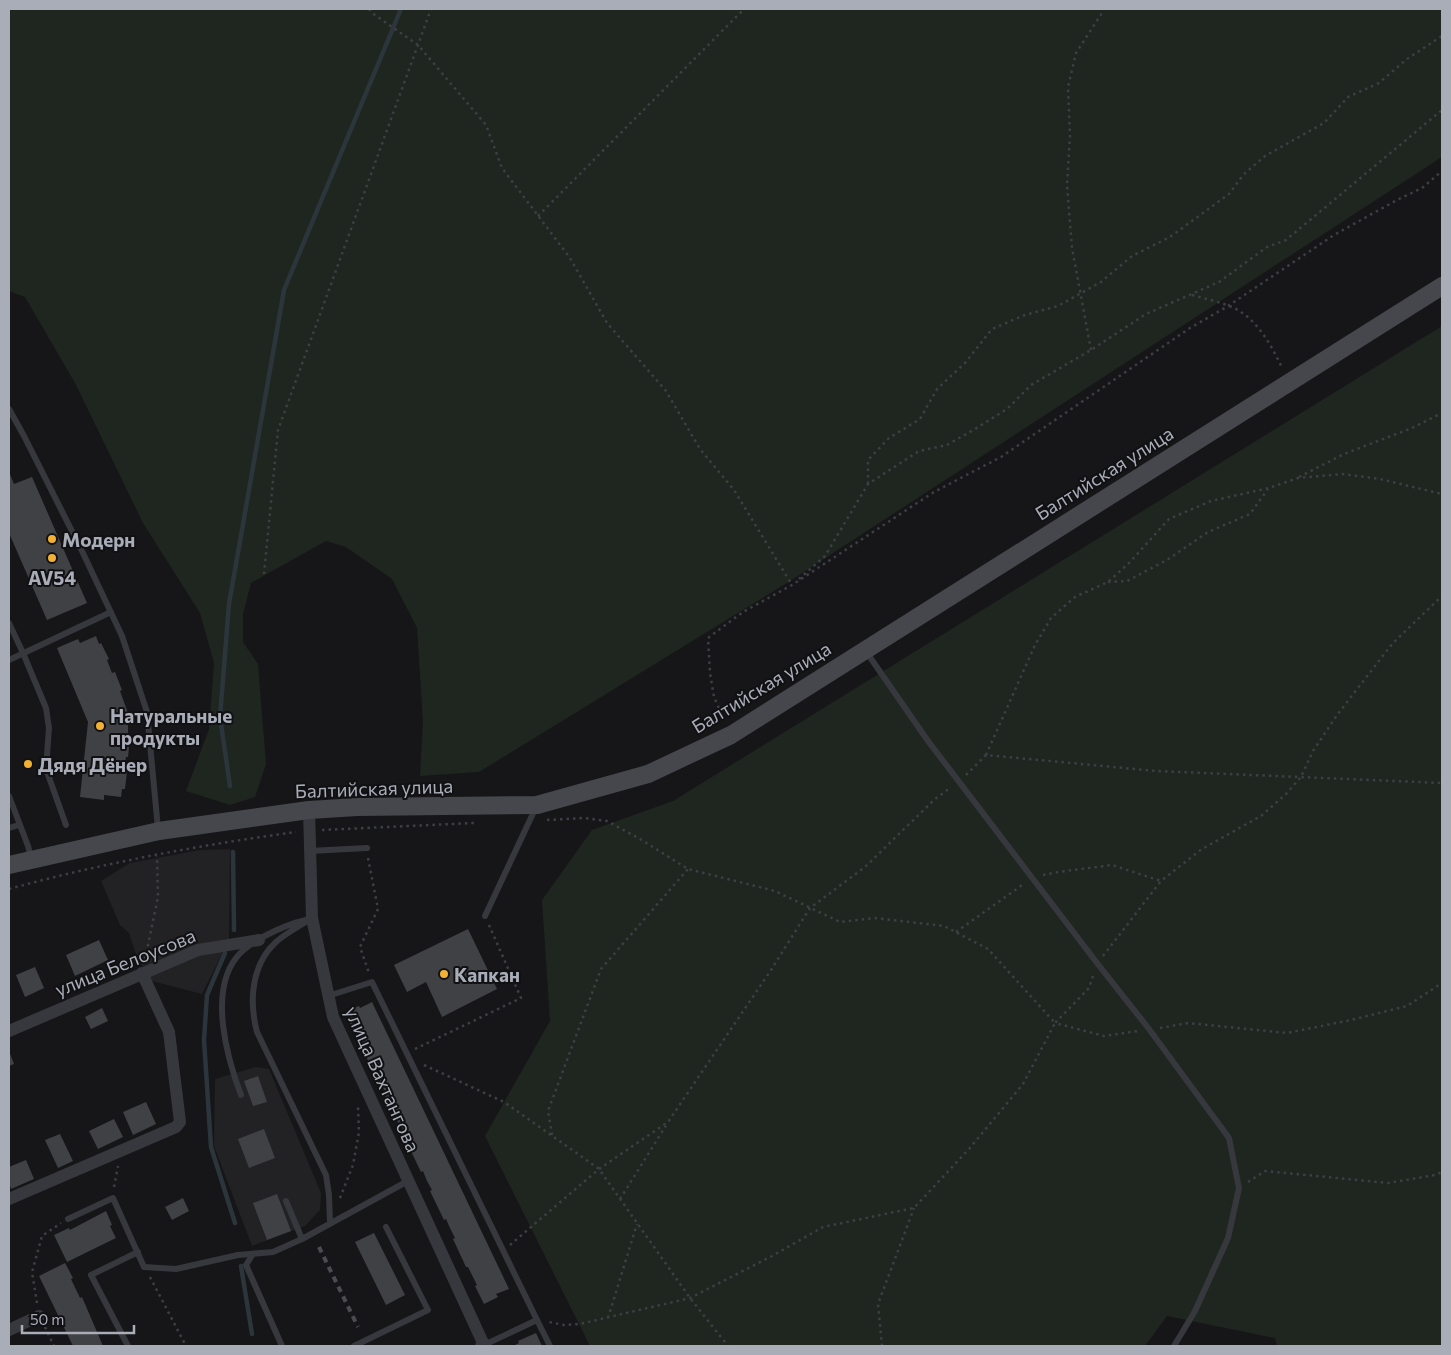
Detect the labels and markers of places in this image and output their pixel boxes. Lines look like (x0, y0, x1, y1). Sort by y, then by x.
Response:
place label: Модерн (62, 528, 135, 551)
marker: Модерн (46, 533, 58, 545)
marker: AV54 (46, 552, 58, 564)
place label: AV54 (28, 566, 76, 589)
place label: Натуральные продукты (110, 704, 232, 749)
marker: Натуральные продукты (94, 720, 106, 732)
place label: Дядя Дёнер (38, 753, 147, 776)
marker: Дядя Дёнер (22, 758, 34, 770)
place label: Капкан (454, 963, 520, 986)
marker: Капкан (438, 968, 450, 980)

